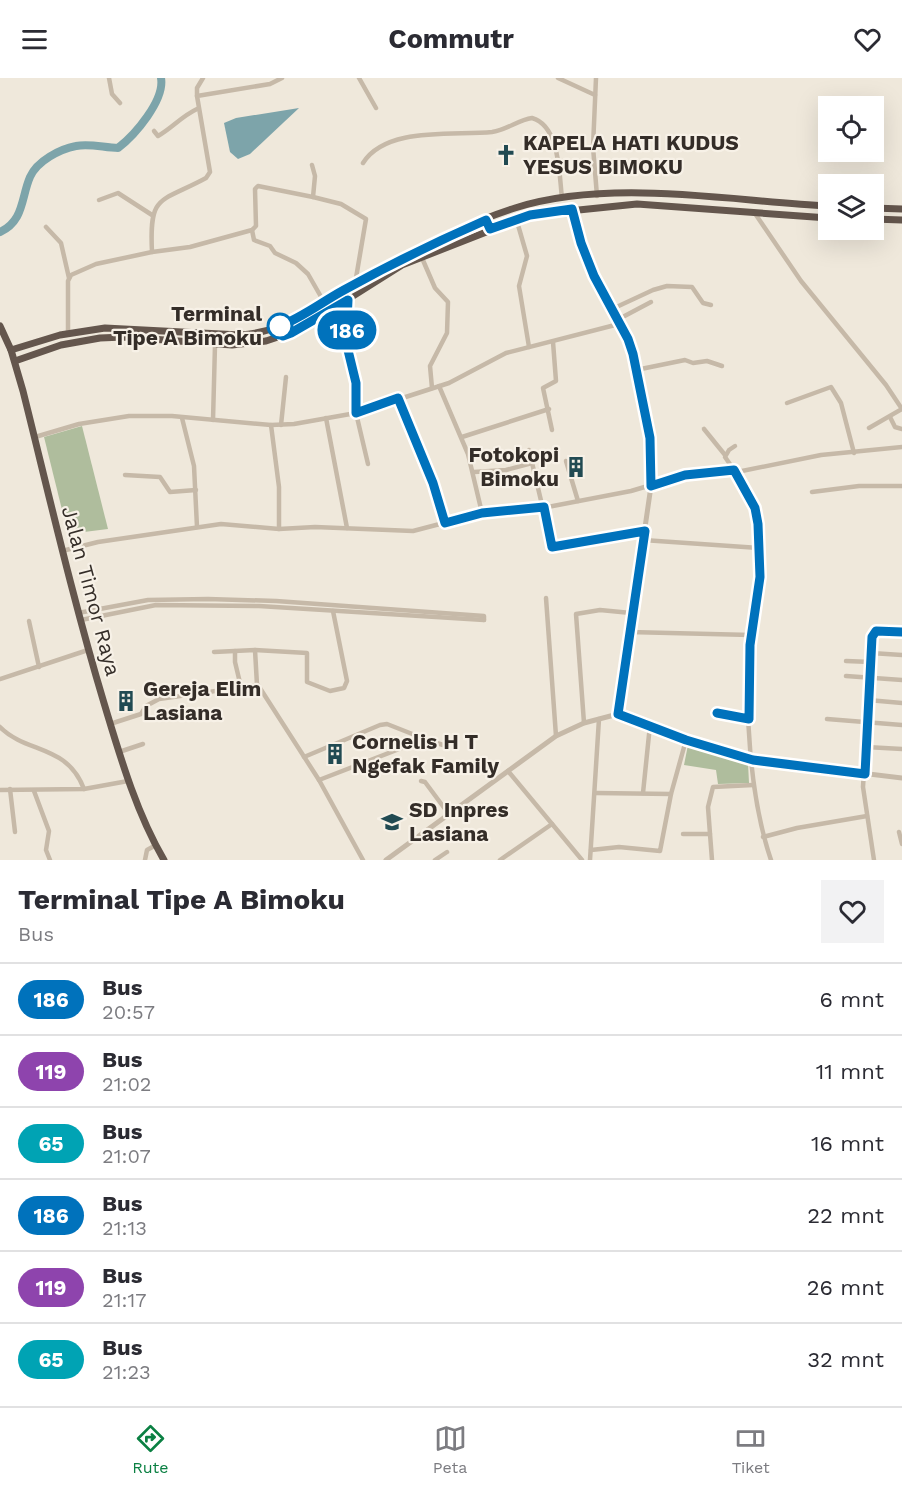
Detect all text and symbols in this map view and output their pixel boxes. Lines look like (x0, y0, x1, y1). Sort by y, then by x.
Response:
icon: menu (18, 23, 51, 56)
text: Commutr (388, 23, 514, 55)
icon: heart (851, 23, 884, 56)
map controls (818, 96, 884, 240)
button: locate (818, 96, 884, 162)
place label: KAPELA HATI KUDUS YESUS BIMOKU (523, 130, 739, 179)
church icon: KAPELA HATI KUDUS YESUS BIMOKU (494, 143, 518, 167)
button: layers (818, 174, 884, 240)
place label: Terminal Tipe A Bimoku (113, 301, 262, 350)
line badge: 186 (312, 310, 382, 350)
marker: Terminal Tipe A Bimoku (267, 313, 293, 339)
text: 186 (329, 318, 365, 343)
place label: Fotokopi Bimoku (469, 442, 559, 491)
building icon: Fotokopi Bimoku (564, 455, 588, 479)
street label: Jalan Timor Raya (57, 503, 126, 679)
place label: Gereja Elim Lasiana (143, 676, 261, 725)
building icon: Gereja Elim Lasiana (114, 689, 138, 713)
place label: Cornelis H T Ngefak Family (352, 729, 499, 778)
building icon: Cornelis H T Ngefak Family (323, 742, 347, 766)
place label: SD Inpres Lasiana (409, 797, 509, 846)
school or university icon: SD Inpres Lasiana (380, 810, 404, 834)
button: heart (821, 880, 884, 943)
text: Terminal Tipe A Bimoku (18, 883, 345, 916)
text: Bus (18, 922, 54, 946)
text: Bus (102, 975, 142, 1000)
text: 186 (33, 987, 69, 1012)
text: 6 mnt (819, 987, 884, 1012)
text: 20:57 (102, 1000, 155, 1024)
text: Bus (102, 1047, 142, 1072)
text: 119 (35, 1059, 67, 1084)
text: 11 mnt (816, 1059, 884, 1084)
text: 21:02 (102, 1072, 151, 1096)
text: Bus (102, 1119, 142, 1144)
text: 65 (38, 1131, 64, 1156)
text: 16 mnt (811, 1131, 884, 1156)
text: 21:07 (102, 1144, 151, 1168)
text: Bus (102, 1191, 142, 1216)
text: 186 (33, 1203, 69, 1228)
text: 22 mnt (807, 1203, 884, 1228)
text: 21:13 (102, 1216, 147, 1240)
text: Bus (102, 1263, 142, 1288)
text: 119 (35, 1275, 67, 1300)
text: 26 mnt (807, 1275, 884, 1300)
text: 21:17 (102, 1288, 146, 1312)
text: Bus (102, 1335, 142, 1360)
text: 65 (38, 1347, 64, 1372)
text: 32 mnt (807, 1347, 884, 1372)
text: 21:23 (102, 1360, 151, 1384)
tab: Rute (132, 1422, 168, 1477)
tab: Peta (433, 1422, 467, 1477)
tab: Tiket (732, 1422, 770, 1477)

